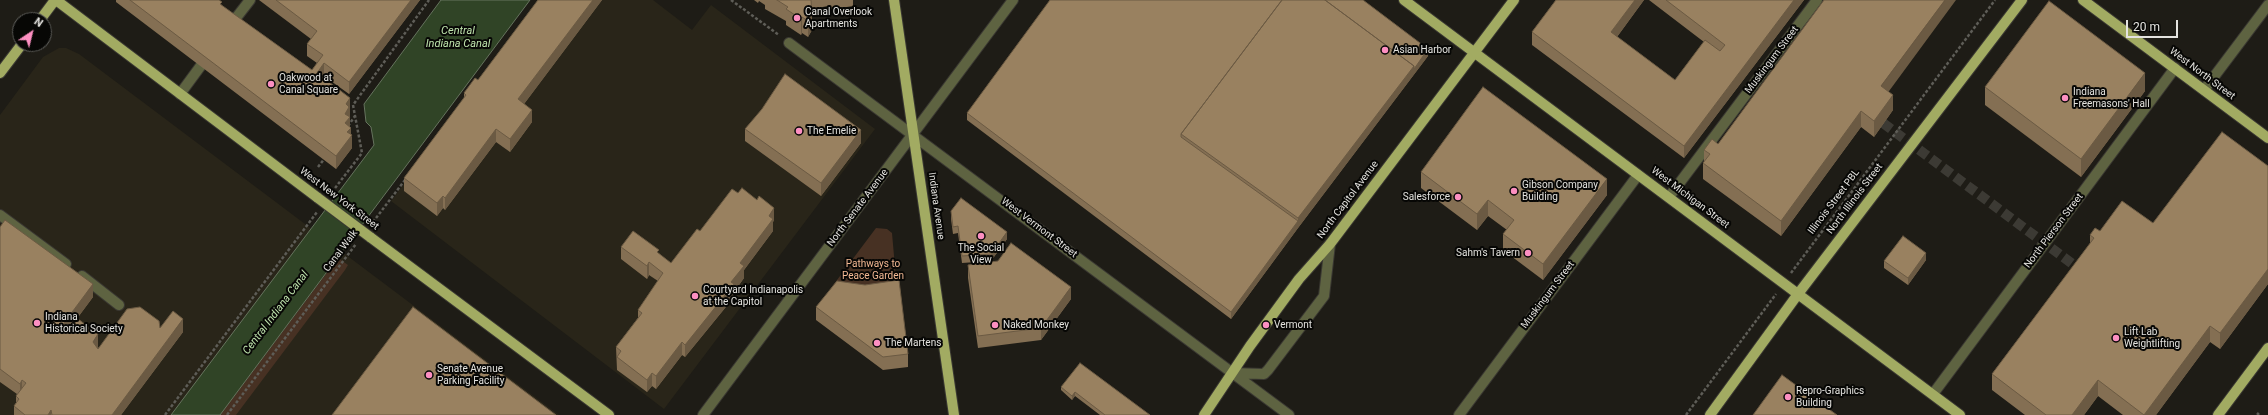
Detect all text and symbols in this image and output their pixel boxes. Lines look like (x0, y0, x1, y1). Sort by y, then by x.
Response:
place label: Canal Overlook Apartments (805, 6, 872, 30)
north arrow (12, 12, 52, 52)
scale bar (2128, 12, 2180, 38)
marker: Canal Overlook Apartments (792, 13, 802, 23)
text: N (32, 15, 45, 30)
text: 20 m (2133, 20, 2160, 34)
water label: Central Indiana Canal (426, 24, 490, 50)
street label: Muskingum Street (1743, 24, 1801, 96)
place label: Asian Harbor (1393, 44, 1451, 56)
marker: Asian Harbor (1380, 45, 1390, 55)
street label: West North Street (2167, 45, 2237, 103)
place label: Oakwood at Canal Square (279, 72, 338, 96)
marker: Oakwood at Canal Square (266, 79, 276, 89)
place label: Indiana Freemasons' Hall (2073, 86, 2150, 110)
marker: Indiana Freemasons' Hall (2060, 93, 2070, 103)
place label: The Emelie (807, 125, 856, 137)
marker: The Emelie (794, 126, 804, 136)
street label: North Capitol Avenue (1315, 159, 1381, 241)
street label: North Illinois Street (1825, 161, 1885, 237)
street label: West New York Street (297, 165, 381, 233)
street label: West Michigan Street (1649, 165, 1731, 231)
street label: North Senate Avenue (825, 167, 891, 249)
street label: Illinois Street PBL (1806, 167, 1862, 237)
street label: Indiana Avenue (925, 172, 947, 240)
place label: Gibson Company Building (1522, 179, 1598, 202)
marker: Gibson Company Building (1509, 186, 1519, 196)
place label: Salesforce (1403, 191, 1450, 203)
street label: North Pierson Street (2022, 191, 2086, 271)
marker: Salesforce (1453, 192, 1463, 202)
street label: West Vermont Street (999, 196, 1079, 260)
street label: Canal Walk (321, 228, 361, 274)
marker: The Social View (976, 231, 986, 241)
place label: The Social View (958, 242, 1004, 266)
place label: Sahm's Tavern (1456, 247, 1520, 259)
marker: Sahm's Tavern (1523, 248, 1533, 258)
park label: Pathways to Peace Garden (842, 258, 904, 282)
street label: Muskingum Street (1519, 259, 1577, 331)
water label: Central Indiana Canal (240, 269, 312, 357)
place label: Courtyard Indianapolis at the Capitol (703, 284, 803, 308)
marker: Courtyard Indianapolis at the Capitol (690, 291, 700, 301)
place label: Indiana Historical Society (45, 311, 123, 334)
marker: Indiana Historical Society (32, 318, 42, 328)
place label: Naked Monkey (1003, 319, 1069, 331)
place label: Vermont (1274, 319, 1312, 331)
marker: Naked Monkey (990, 320, 1000, 330)
marker: Vermont (1261, 320, 1271, 330)
place label: Lift Lab Weightlifting (2124, 326, 2180, 350)
marker: Lift Lab Weightlifting (2111, 333, 2121, 343)
place label: The Martens (885, 337, 941, 349)
marker: The Martens (872, 338, 882, 348)
place label: Senate Avenue Parking Facility (437, 363, 505, 386)
marker: Senate Avenue Parking Facility (424, 370, 434, 380)
place label: Repro-Graphics Building (1796, 385, 1864, 408)
marker: Repro-Graphics Building (1783, 392, 1793, 402)

